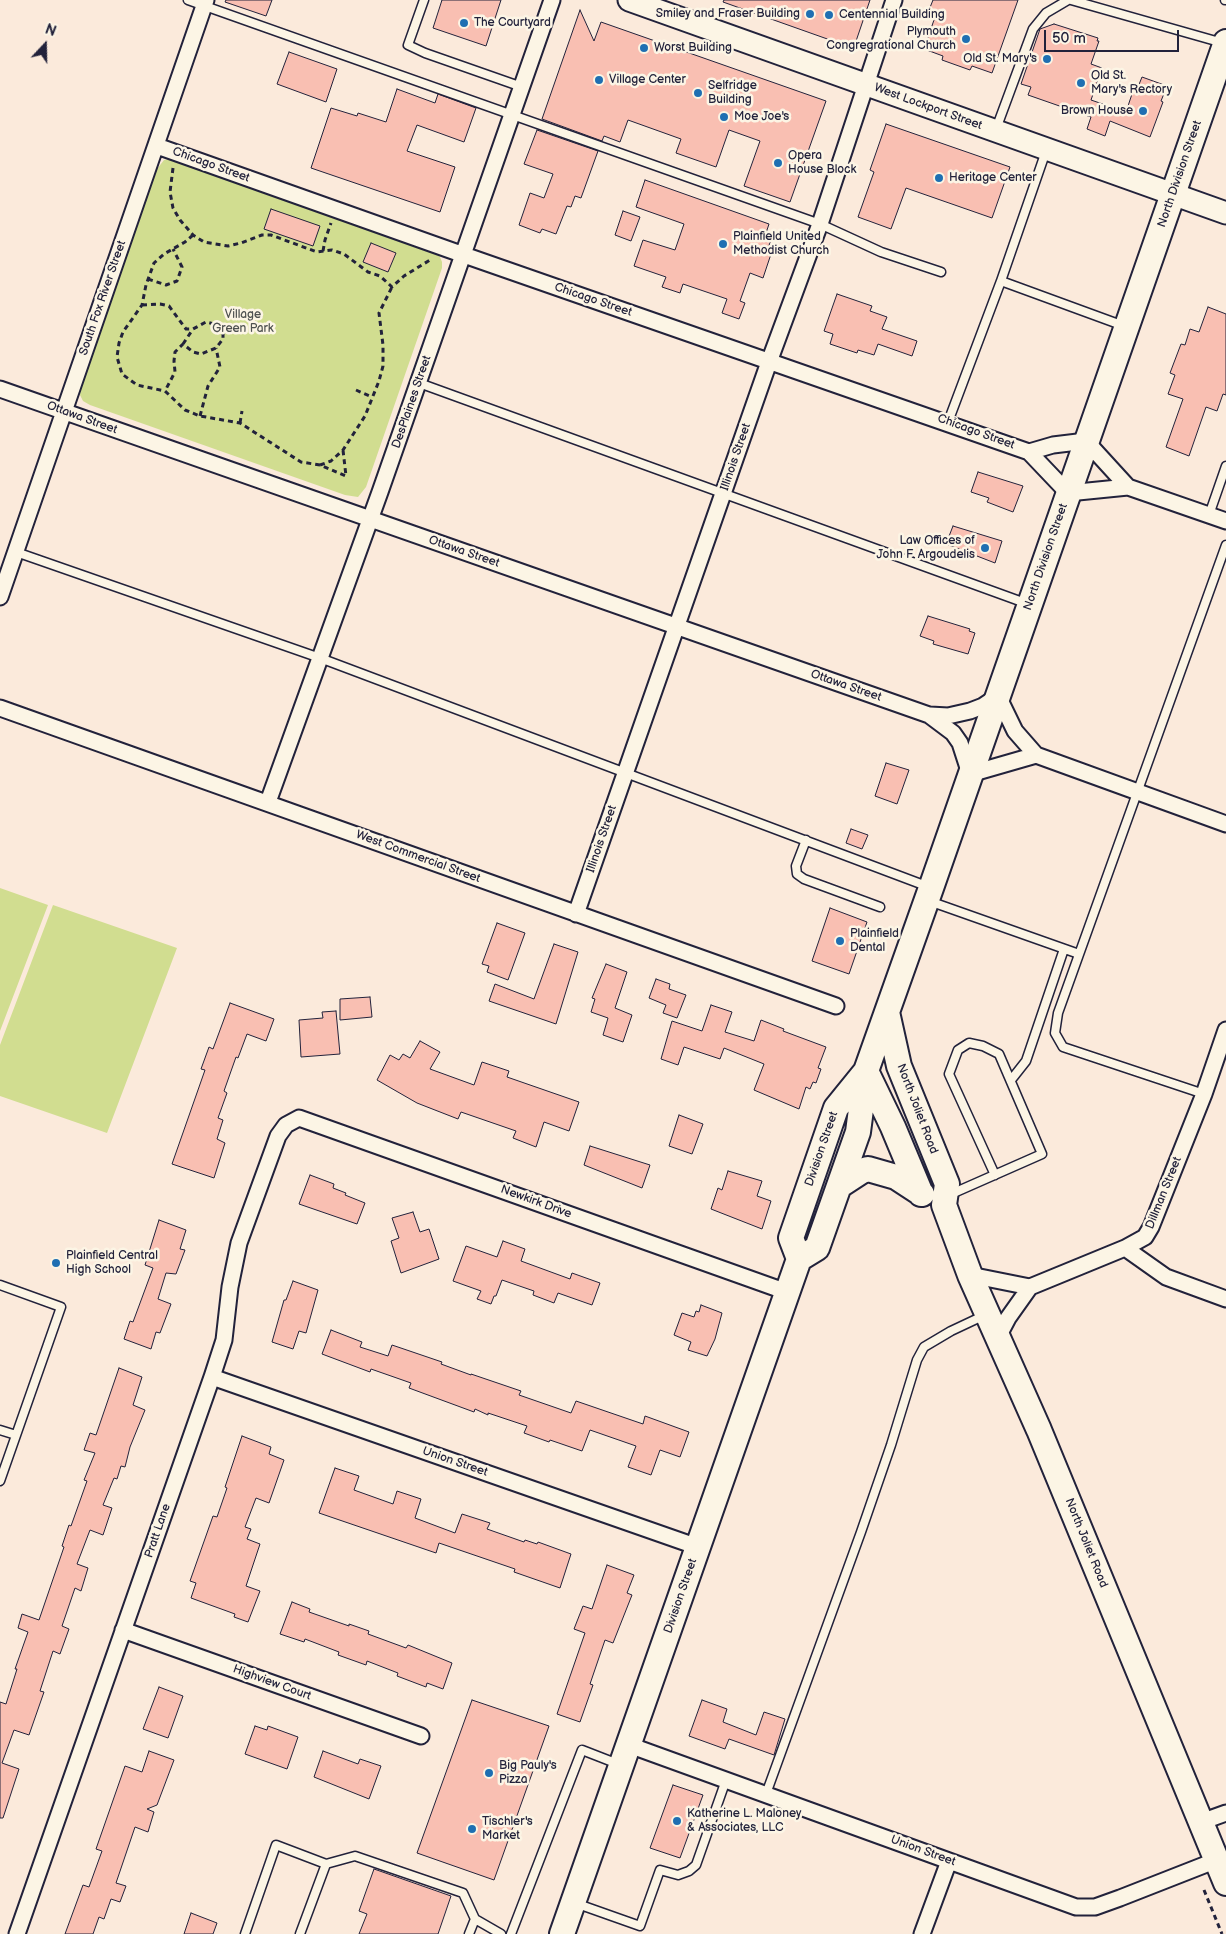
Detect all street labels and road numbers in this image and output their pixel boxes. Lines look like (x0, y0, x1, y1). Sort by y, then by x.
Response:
street label: West Lockport Street (872, 81, 984, 133)
street label: North Division Street (1155, 119, 1205, 229)
street label: Chicago Street (170, 144, 252, 186)
street label: South Fox River Street (77, 239, 129, 357)
street label: Chicago Street (552, 280, 634, 320)
street label: DesPlaines Street (389, 354, 435, 450)
street label: Ottawa Street (45, 399, 119, 437)
street label: Chicago Street (935, 411, 1017, 453)
street label: Illinois Street (718, 421, 754, 493)
street label: North Division Street (1021, 502, 1071, 612)
street label: Ottawa Street (427, 533, 501, 571)
street label: Ottawa Street (809, 667, 883, 705)
street label: Illinois Street (584, 803, 620, 875)
street label: West Commercial Street (354, 828, 482, 886)
street label: North Joliet Road (893, 1062, 941, 1156)
street label: Division Street (802, 1110, 842, 1188)
street label: Dillman Street (1143, 1155, 1185, 1231)
street label: Newkirk Drive (499, 1182, 573, 1222)
street label: Union Street (420, 1444, 490, 1480)
street label: North Joliet Road (1061, 1496, 1111, 1590)
street label: Pratt Lane (142, 1502, 174, 1560)
street label: Division Street (661, 1557, 701, 1635)
street label: Highview Court (231, 1662, 313, 1704)
street label: Union Street (889, 1833, 957, 1869)

